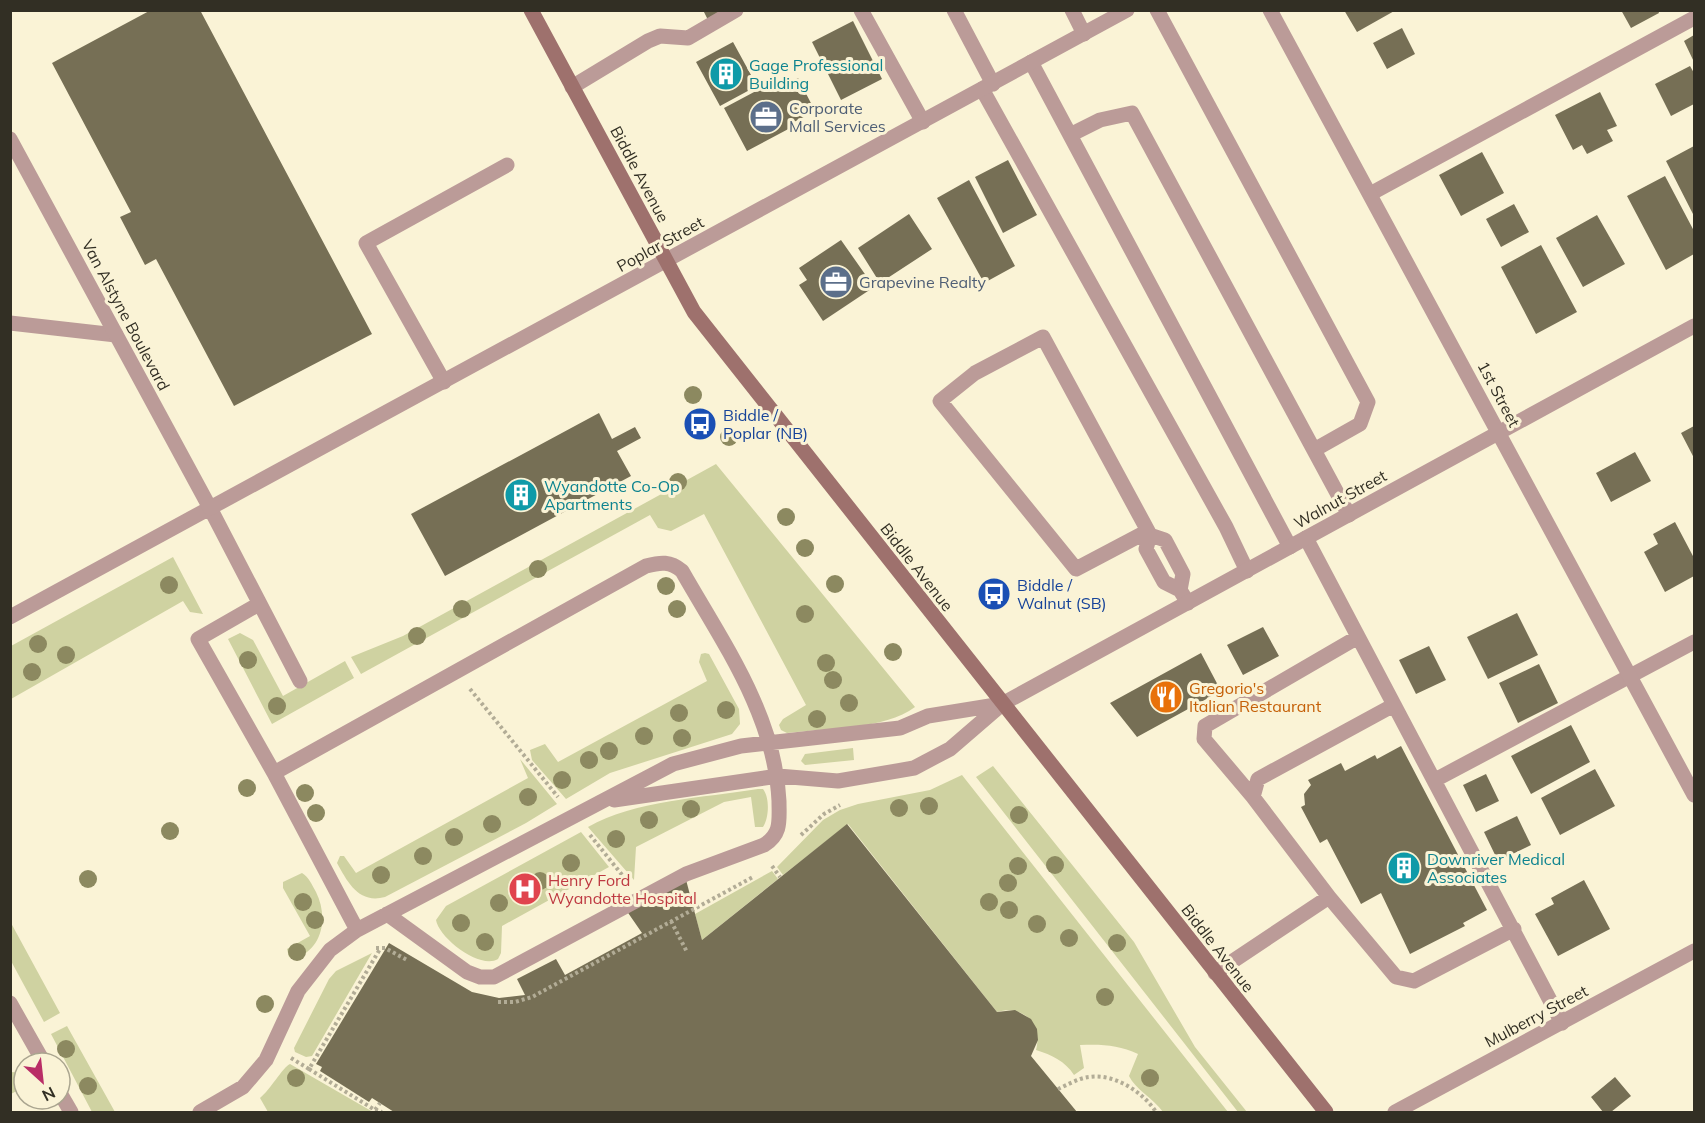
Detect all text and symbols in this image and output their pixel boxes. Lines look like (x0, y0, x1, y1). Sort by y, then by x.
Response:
place label: Gage Professional Building (749, 55, 883, 93)
building icon: Gage Professional Building (708, 56, 744, 92)
place label: Corporate Mall Services (789, 98, 886, 136)
office icon: Corporate Mall Services (748, 99, 784, 135)
street label: Biddle Avenue (606, 122, 674, 226)
street label: Poplar Street (613, 212, 707, 276)
street label: Van Alstyne Boulevard (78, 236, 174, 394)
office icon: Grapevine Realty (818, 264, 854, 300)
place label: Grapevine Realty (859, 272, 986, 292)
street label: 1st Street (1473, 358, 1525, 431)
place label: Biddle / Poplar (NB) (723, 405, 808, 443)
bus stop icon: Biddle / Poplar (NB) (682, 406, 718, 442)
street label: Walnut Street (1290, 465, 1390, 533)
place label: Wyandotte Co-Op Apartments (544, 476, 680, 514)
building icon: Wyandotte Co-Op Apartments (503, 477, 539, 513)
street label: Biddle Avenue (876, 519, 958, 615)
place label: Biddle / Walnut (SB) (1017, 575, 1107, 613)
bus stop icon: Biddle / Walnut (SB) (976, 576, 1012, 612)
place label: Gregorio's Italian Restaurant (1189, 678, 1322, 716)
restaurant icon: Gregorio's Italian Restaurant (1148, 679, 1184, 715)
place label: Downriver Medical Associates (1427, 849, 1565, 887)
building icon: Downriver Medical Associates (1386, 850, 1422, 886)
place label: Henry Ford Wyandotte Hospital (548, 870, 697, 908)
hospital icon: Henry Ford Wyandotte Hospital (507, 871, 543, 907)
street label: Biddle Avenue (1177, 900, 1259, 996)
street label: Mulberry Street (1481, 980, 1591, 1052)
north arrow (12, 1051, 72, 1111)
text: N (39, 1083, 59, 1106)

